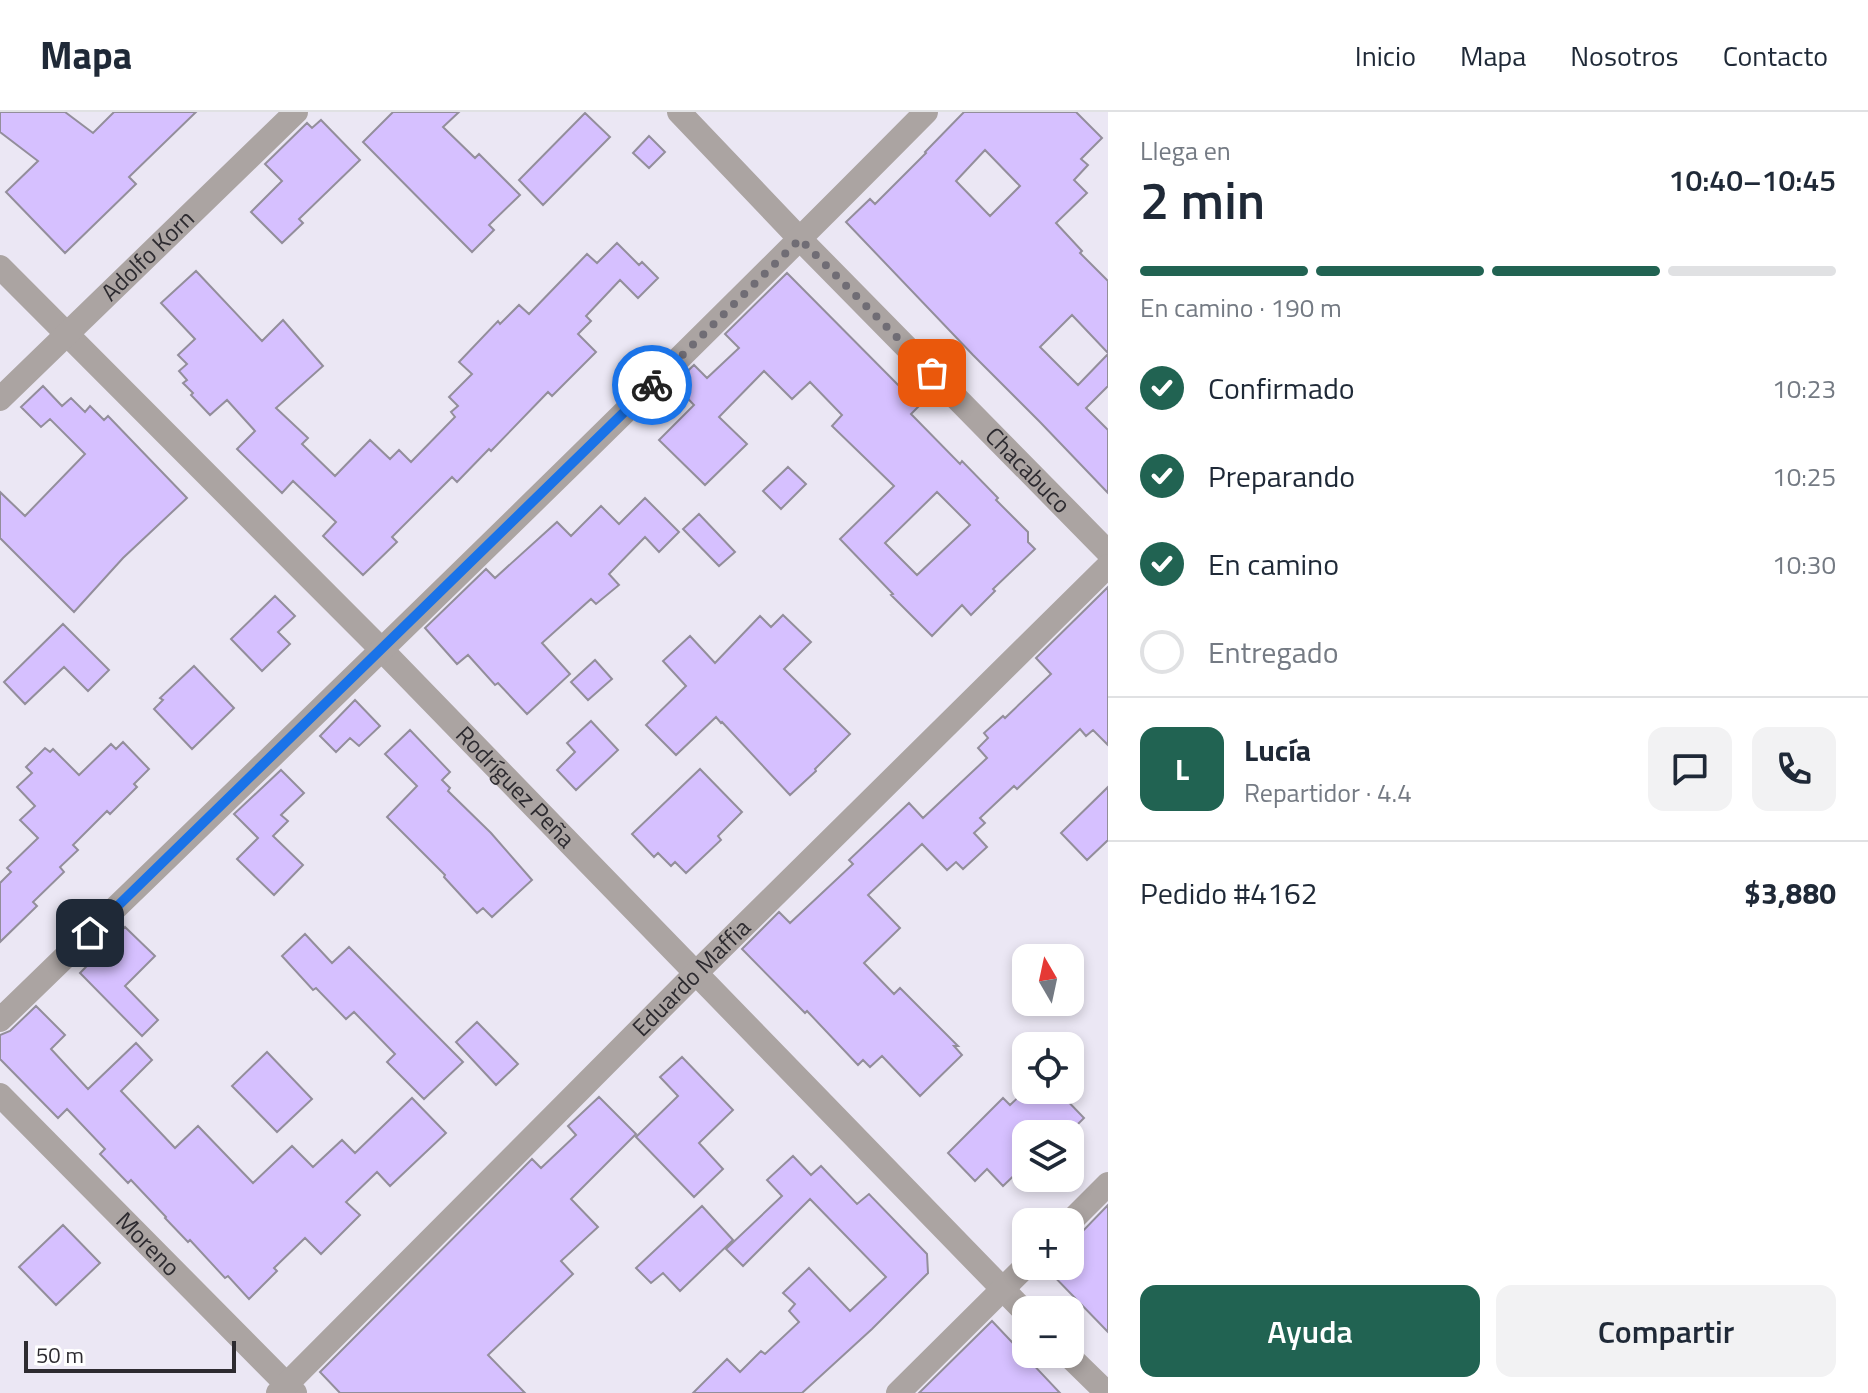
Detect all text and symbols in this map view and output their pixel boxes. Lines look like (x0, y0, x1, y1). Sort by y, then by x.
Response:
text: Mapa (40, 26, 132, 84)
text: Inicio (1355, 34, 1416, 77)
text: Mapa (1460, 34, 1526, 77)
text: Nosotros (1570, 34, 1679, 77)
text: Contacto (1723, 34, 1828, 77)
text: Llega en (1140, 131, 1231, 170)
text: 10:40–10:45 (1669, 157, 1836, 203)
text: 2 min (1140, 160, 1265, 239)
street label: Adolfo Korn (92, 201, 202, 309)
text: En camino · 190 m (1140, 288, 1342, 327)
pin (898, 339, 966, 407)
courier (612, 345, 692, 425)
icon: bag (910, 351, 954, 395)
icon: bike (630, 363, 674, 407)
text: Confirmado (1208, 365, 1355, 411)
icon: check (1140, 366, 1184, 410)
text: 10:23 (1772, 369, 1836, 408)
street label: Chacabuco (977, 418, 1079, 521)
text: Preparando (1208, 453, 1355, 499)
icon: check (1140, 454, 1184, 498)
text: 10:25 (1772, 457, 1836, 496)
text: En camino (1208, 541, 1339, 587)
icon: check (1140, 542, 1184, 586)
text: 10:30 (1772, 545, 1836, 584)
text: Entregado (1208, 629, 1339, 675)
street label: Rodríguez Peña (448, 717, 584, 856)
text: Lucía (1244, 727, 1311, 773)
button: chat (1648, 727, 1732, 811)
button: phone (1752, 727, 1836, 811)
text: L (1175, 746, 1189, 792)
text: Repartidor · 4.4 (1244, 773, 1412, 812)
text: Pedido #4162 (1140, 870, 1318, 916)
text: $3,880 (1744, 870, 1836, 916)
pin (56, 899, 124, 967)
street label: Eduardo Maffia (623, 910, 758, 1044)
icon: home (68, 911, 112, 955)
north arrow (1012, 944, 1084, 1016)
map controls (1012, 944, 1084, 1368)
button: locate (1012, 1032, 1084, 1104)
button: layers (1012, 1120, 1084, 1192)
street label: Moreno (108, 1203, 189, 1284)
button: + (1012, 1208, 1084, 1280)
button: Ayuda (1140, 1285, 1480, 1377)
button: Compartir (1496, 1285, 1836, 1377)
button: − (1012, 1296, 1084, 1368)
scale bar (24, 1337, 236, 1373)
text: 50 m (36, 1338, 84, 1372)

